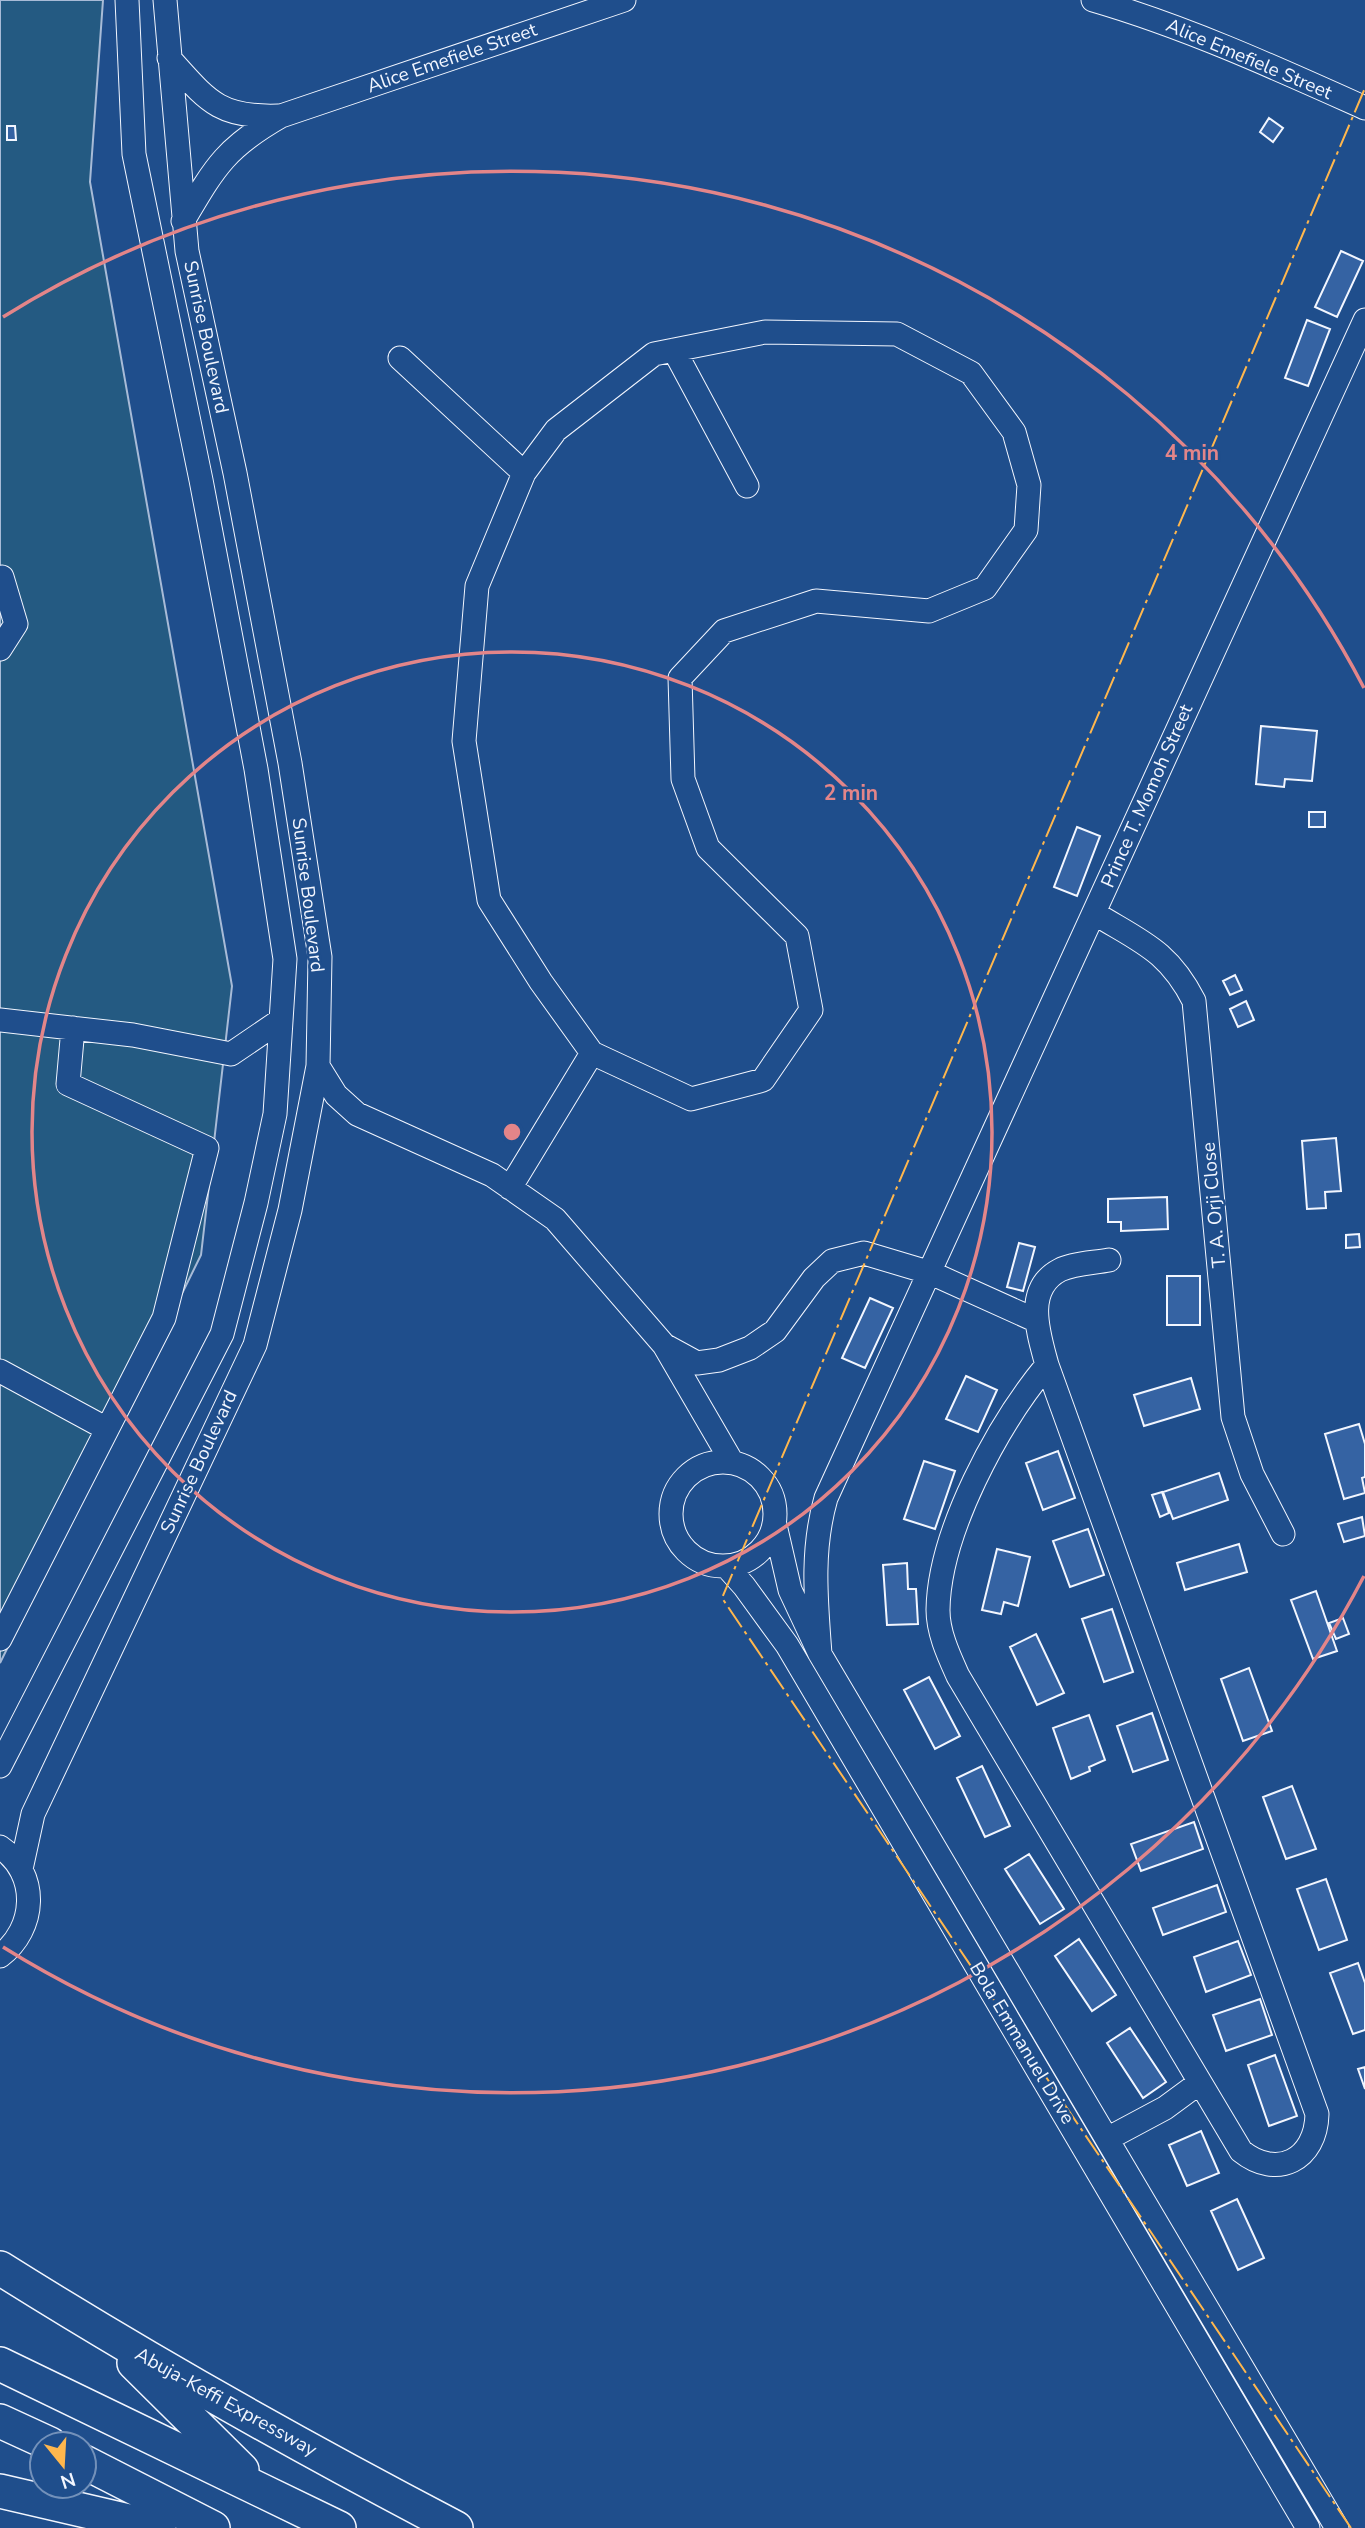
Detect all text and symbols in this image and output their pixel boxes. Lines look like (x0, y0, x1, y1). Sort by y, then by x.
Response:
street label: Alice Emefiele Street (1162, 12, 1336, 106)
street label: Alice Emefiele Street (364, 17, 541, 99)
street label: Sunrise Boulevard (177, 258, 235, 416)
text: 4 min (1165, 439, 1219, 467)
street label: Prince T. Momoh Street (1095, 700, 1199, 892)
text: 2 min (824, 779, 878, 807)
street label: Sunrise Boulevard (286, 816, 330, 974)
centre of rings (500, 1120, 524, 1144)
street label: T. A. Orji Close (1196, 1141, 1232, 1269)
street label: Sunrise Boulevard (154, 1386, 244, 1538)
street label: Bola Emmanuel Drive (963, 1957, 1081, 2129)
street label: Abuja-Keffi Expressway (130, 2341, 322, 2463)
north arrow (28, 2430, 98, 2500)
text: N (57, 2466, 79, 2495)

